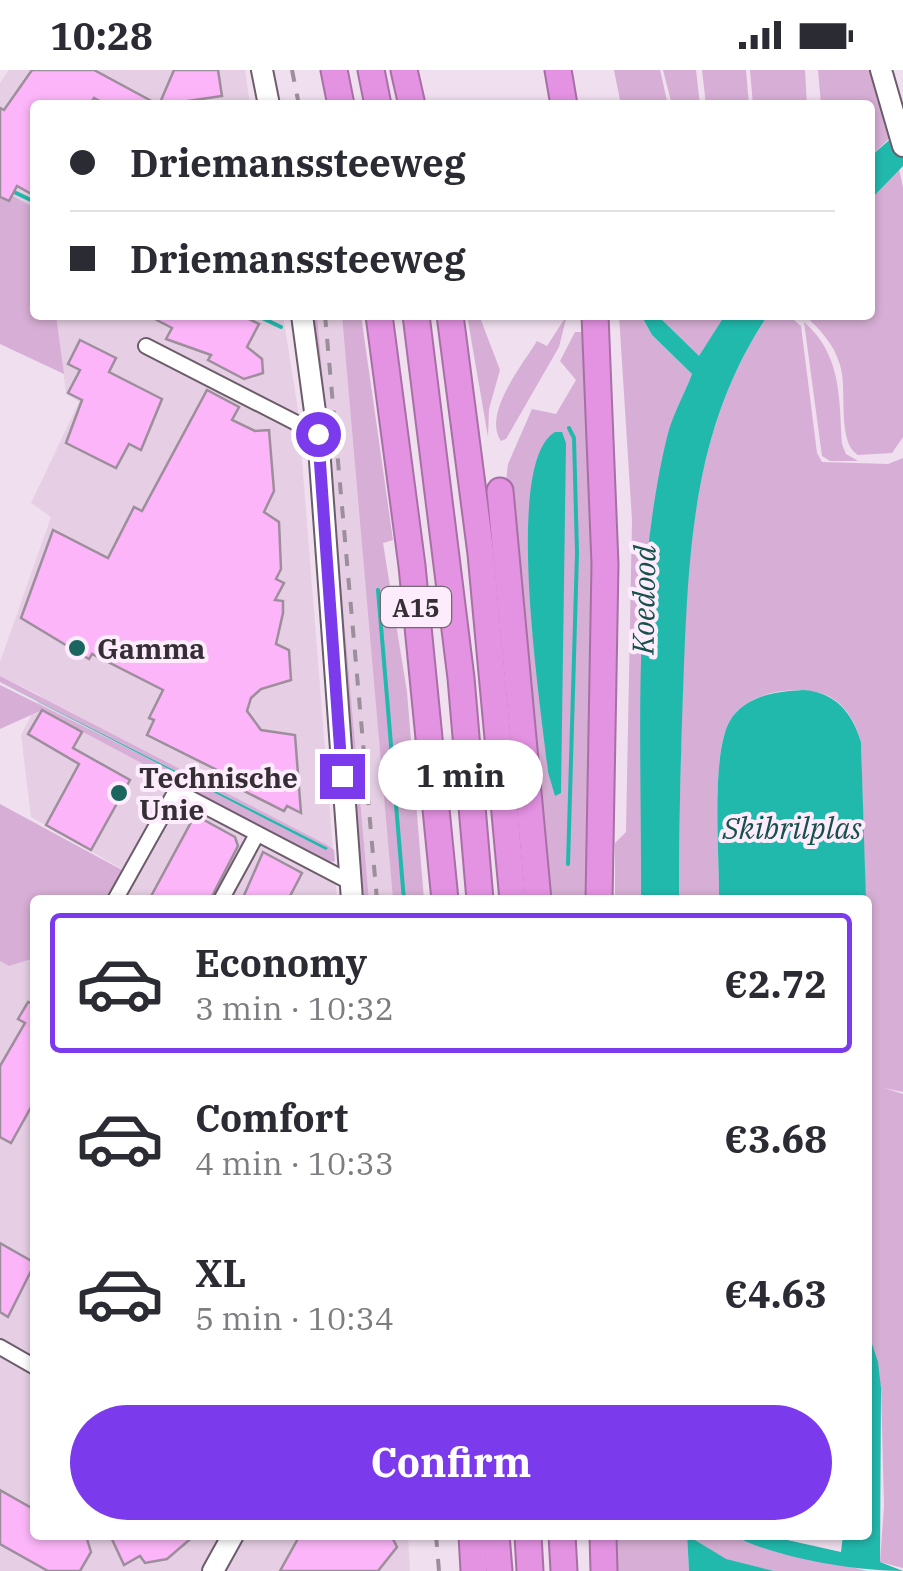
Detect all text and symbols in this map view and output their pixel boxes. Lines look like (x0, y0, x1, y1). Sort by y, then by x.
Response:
text: 10:28 (50, 11, 153, 60)
text: Driemanssteeweg (130, 138, 466, 187)
text: Driemanssteeweg (130, 234, 466, 283)
route start (296, 412, 341, 457)
water label: Koedood (623, 544, 663, 656)
road number: A15 (381, 587, 451, 627)
place label: Gamma (97, 630, 205, 667)
marker: Gamma (66, 637, 88, 659)
callout: 1 min (377, 741, 542, 811)
route end (320, 754, 365, 799)
text: 1 min (416, 754, 505, 796)
place label: Technische Unie (139, 759, 298, 828)
marker: Technische Unie (108, 782, 130, 804)
water label: Skibrilplas (721, 808, 862, 847)
icon: car (75, 938, 165, 1028)
text: Economy (195, 938, 367, 987)
text: €2.72 (724, 959, 827, 1008)
text: 3 min · 10:32 (195, 987, 394, 1029)
icon: car (75, 1093, 165, 1183)
text: Comfort (195, 1093, 348, 1142)
text: €3.68 (724, 1114, 827, 1163)
text: 4 min · 10:33 (195, 1142, 394, 1184)
icon: car (75, 1248, 165, 1338)
text: XL (195, 1248, 246, 1297)
text: €4.63 (724, 1269, 827, 1318)
text: 5 min · 10:34 (195, 1297, 394, 1339)
button: Confirm (70, 1405, 832, 1520)

